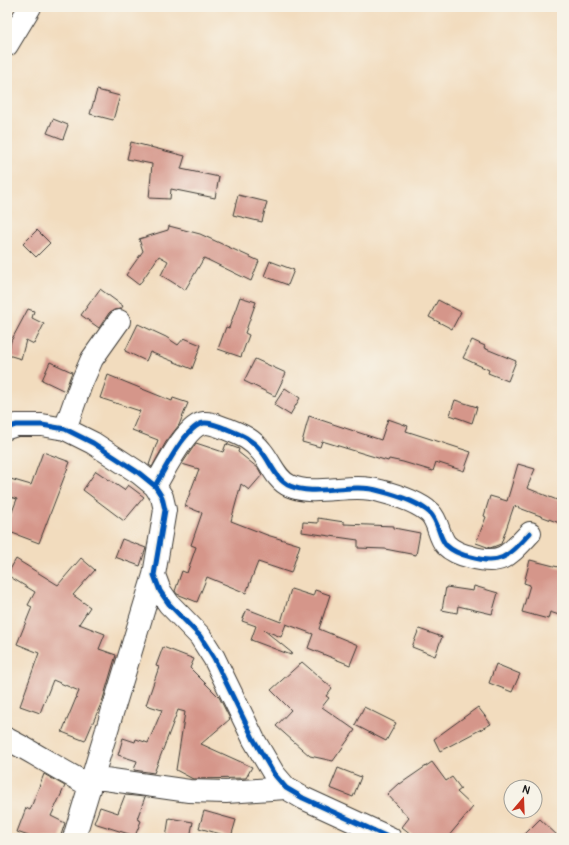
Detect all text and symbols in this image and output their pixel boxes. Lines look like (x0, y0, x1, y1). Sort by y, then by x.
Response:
north arrow (503, 779, 543, 819)
text: N (520, 783, 532, 798)

